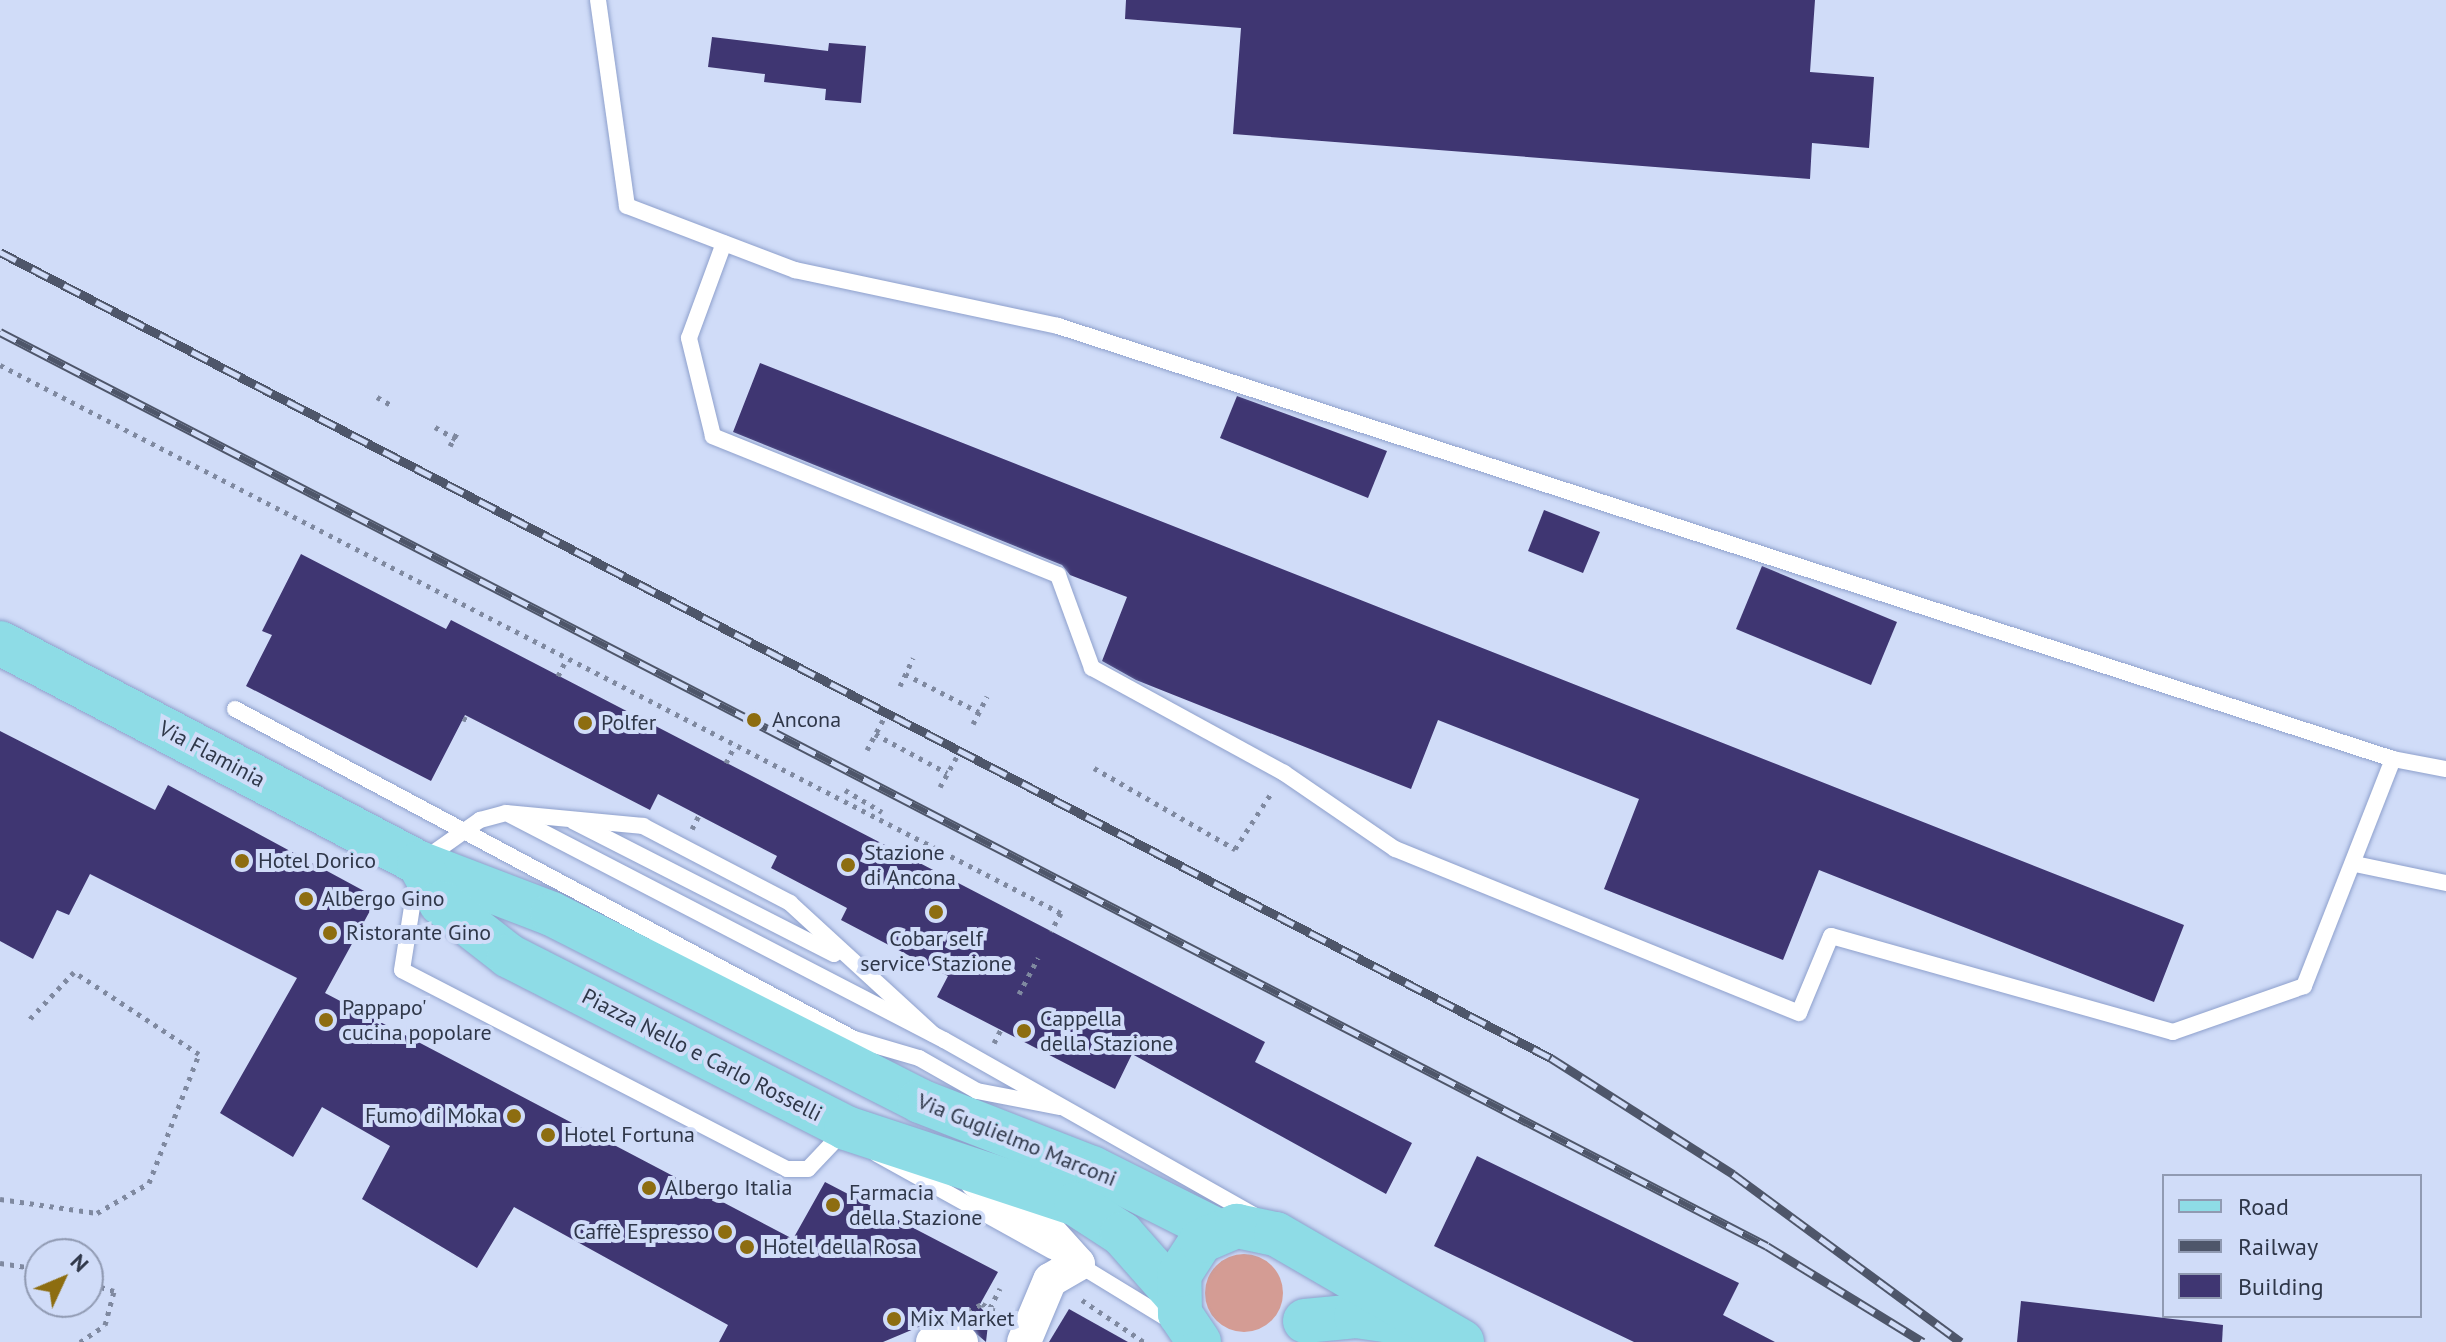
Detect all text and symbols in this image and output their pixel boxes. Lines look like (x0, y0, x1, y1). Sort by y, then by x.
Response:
place label: Ancona (772, 707, 841, 733)
marker: Ancona (743, 709, 765, 731)
place label: Polfer (601, 710, 656, 736)
marker: Polfer (576, 714, 594, 732)
street label: Via Flaminia (154, 715, 270, 793)
place label: Stazione di Ancona (864, 839, 957, 890)
place label: Hotel Dorico (258, 848, 376, 874)
marker: Hotel Dorico (233, 852, 251, 870)
marker: Stazione di Ancona (839, 856, 857, 874)
place label: Albergo Gino (322, 886, 444, 912)
marker: Albergo Gino (297, 890, 315, 908)
marker: Cobar self service Stazione (927, 903, 945, 921)
place label: Ristorante Gino (346, 920, 491, 946)
marker: Ristorante Gino (321, 924, 339, 942)
place label: Cobar self service Stazione (860, 925, 1012, 976)
street label: Piazza Nello e Carlo Rosselli (577, 983, 827, 1127)
place label: Pappapo' cucina popolare (342, 994, 492, 1046)
place label: Cappella della Stazione (1040, 1005, 1173, 1056)
marker: Pappapo' cucina popolare (317, 1011, 335, 1029)
marker: Cappella della Stazione (1015, 1022, 1033, 1040)
street label: Via Guglielmo Marconi (913, 1088, 1121, 1192)
place label: Fumo di Moka (365, 1103, 498, 1129)
marker: Fumo di Moka (505, 1107, 523, 1125)
place label: Hotel Fortuna (564, 1122, 695, 1148)
marker: Hotel Fortuna (539, 1126, 557, 1144)
legend (2162, 1174, 2422, 1318)
place label: Albergo Italia (665, 1175, 792, 1201)
marker: Albergo Italia (640, 1179, 658, 1197)
place label: Farmacia della Stazione (849, 1179, 982, 1230)
text: Road (2238, 1191, 2289, 1222)
marker: Farmacia della Stazione (824, 1196, 842, 1214)
place label: Caffè Espresso (573, 1219, 709, 1245)
marker: Caffè Espresso (716, 1223, 734, 1241)
text: Railway (2238, 1231, 2318, 1262)
place label: Hotel della Rosa (763, 1234, 917, 1260)
north arrow (24, 1238, 104, 1318)
marker: Hotel della Rosa (738, 1238, 756, 1256)
text: N (65, 1248, 95, 1278)
text: Building (2238, 1271, 2324, 1302)
place label: Mix Market (910, 1306, 1015, 1332)
marker: Mix Market (885, 1310, 903, 1328)

